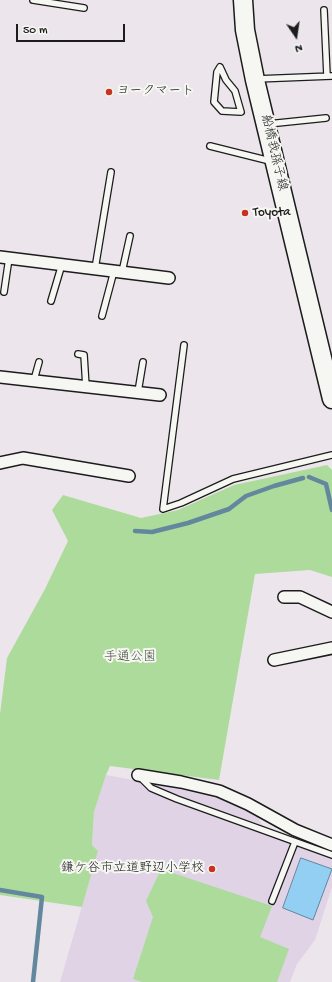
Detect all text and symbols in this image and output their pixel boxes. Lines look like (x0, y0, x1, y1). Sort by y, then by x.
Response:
scale bar (18, 16, 127, 42)
north arrow (276, 16, 316, 56)
text: 50 m (23, 24, 48, 38)
text: N (294, 41, 304, 54)
place label: ヨークマート (117, 84, 194, 100)
marker: ヨークマート (104, 87, 114, 97)
street label: 船橋我孫子線 (257, 113, 289, 193)
place label: Toyota (253, 205, 290, 221)
marker: Toyota (240, 208, 250, 218)
park label: 手通公園 (104, 650, 156, 666)
place label: 鎌ケ谷市立道野辺小学校 (61, 861, 204, 877)
marker: 鎌ケ谷市立道野辺小学校 (207, 864, 217, 874)

